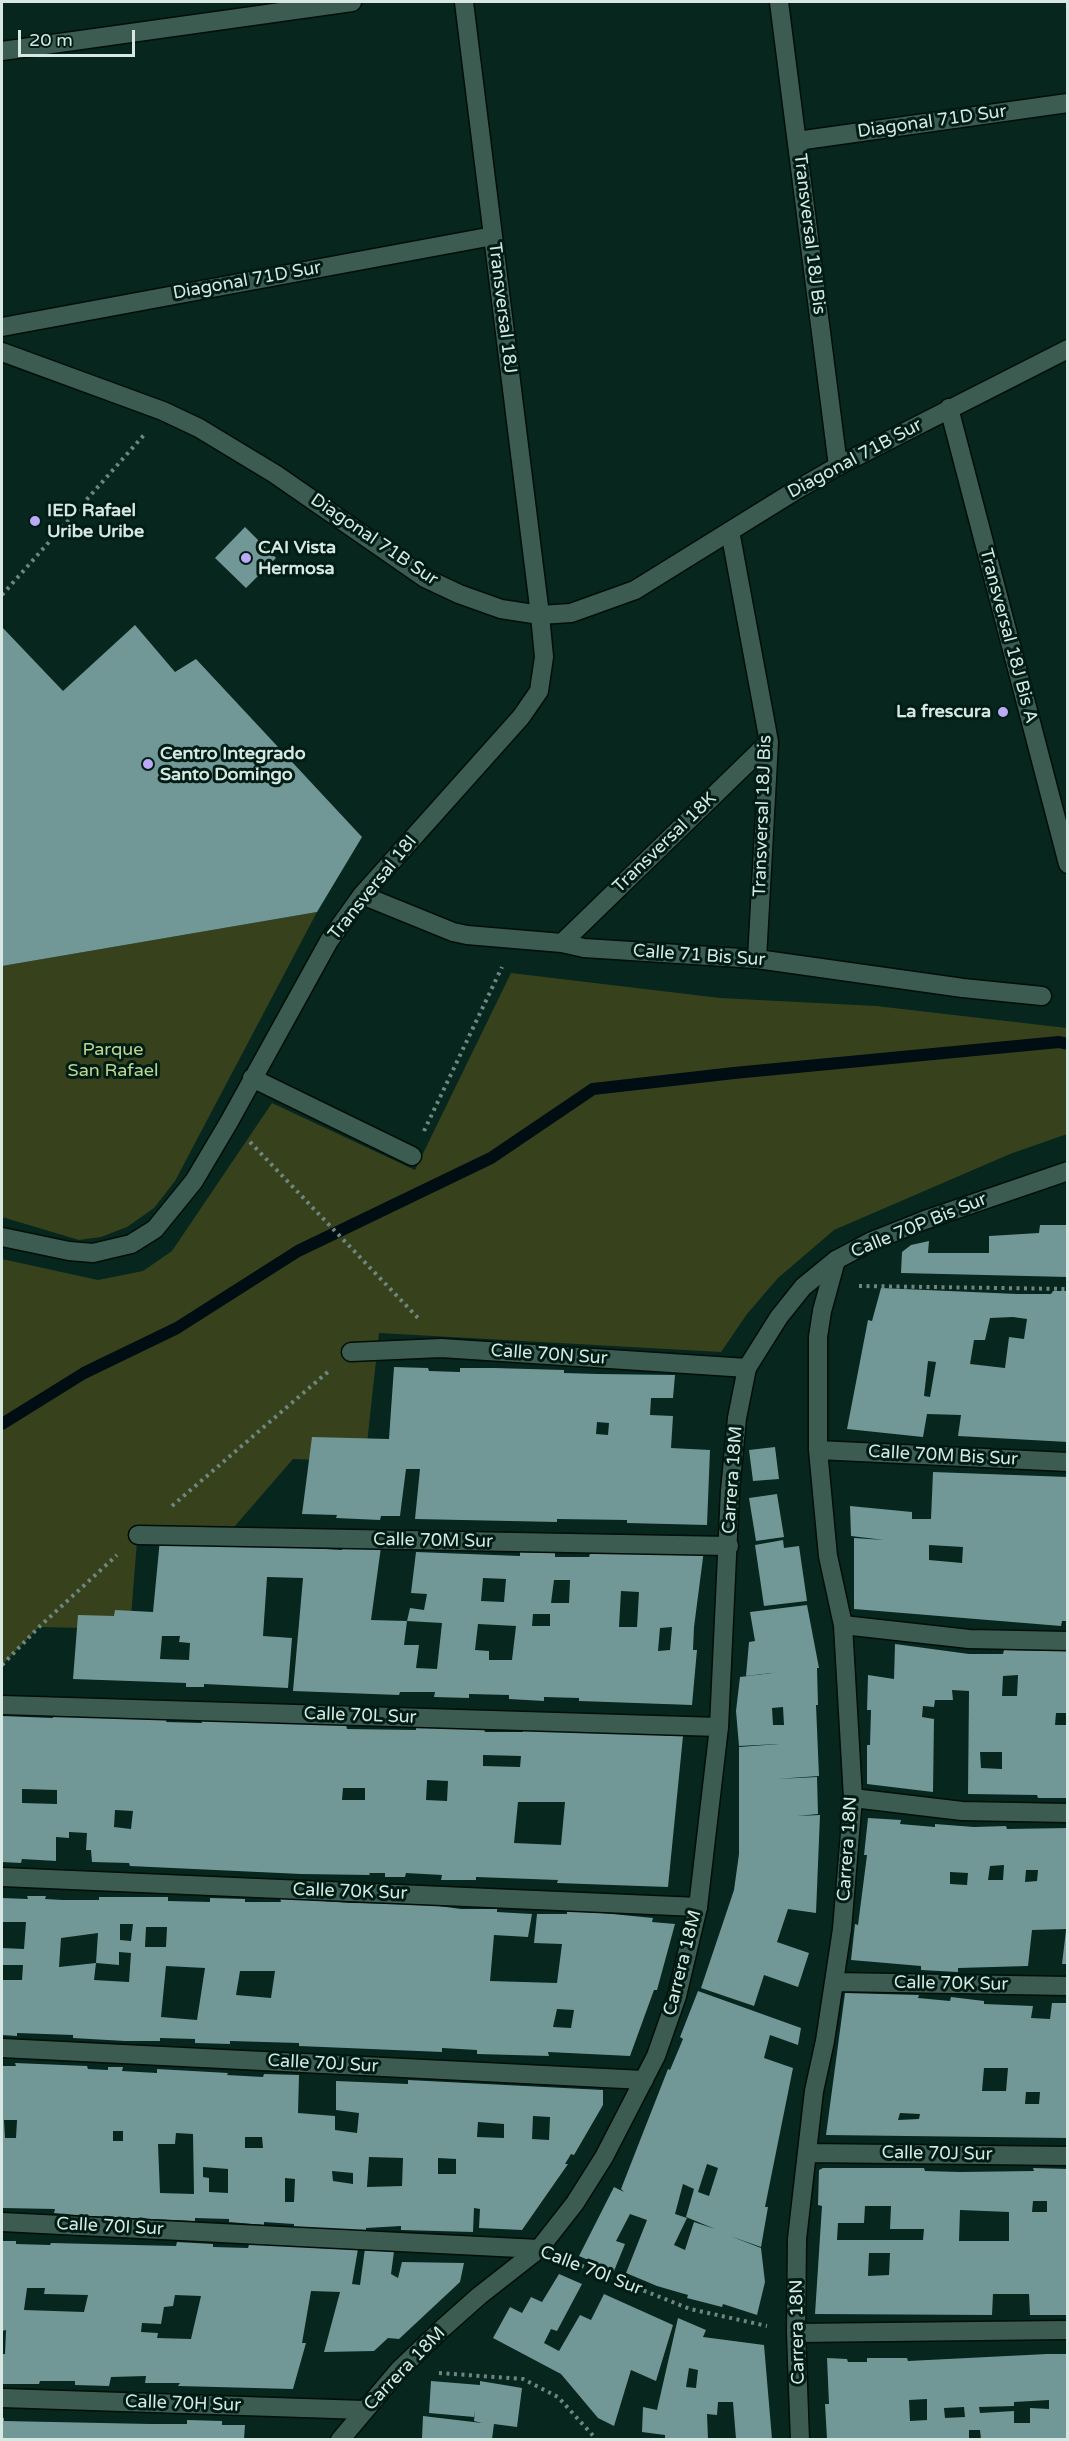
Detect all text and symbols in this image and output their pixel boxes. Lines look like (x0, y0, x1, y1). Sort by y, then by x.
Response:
scale bar (21, 18, 138, 56)
text: 20 m (29, 29, 73, 51)
street label: Diagonal 71D Sur (856, 101, 1008, 143)
street label: Transversal 18J Bis (788, 152, 830, 316)
street label: Transversal 18J (483, 241, 521, 375)
street label: Diagonal 71D Sur (171, 257, 323, 305)
street label: Diagonal 71B Sur (784, 414, 926, 504)
street label: Diagonal 71B Sur (306, 489, 442, 591)
place label: IED Rafael Uribe Uribe (47, 500, 144, 542)
marker: IED Rafael Uribe Uribe (28, 514, 42, 528)
place label: CAI Vista Hermosa (258, 537, 336, 580)
street label: Transversal 18J Bis A (974, 546, 1042, 726)
marker: CAI Vista Hermosa (239, 551, 253, 565)
place label: La frescura (896, 701, 991, 723)
marker: La frescura (996, 705, 1010, 719)
street label: Transversal 18J Bis (749, 735, 777, 897)
place label: Centro Integrado Santo Domingo (160, 743, 306, 786)
marker: Centro Integrado Santo Domingo (141, 757, 155, 771)
street label: Transversal 18K (609, 788, 721, 898)
street label: Transversal 18I (324, 831, 422, 945)
street label: Calle 71 Bis Sur (632, 941, 766, 971)
park label: Parque San Rafael (68, 1039, 158, 1082)
street label: Calle 70P Bis Sur (848, 1189, 990, 1263)
street label: Calle 70N Sur (490, 1340, 608, 1370)
street label: Carrera 18M (718, 1425, 748, 1535)
street label: Calle 70M Bis Sur (868, 1441, 1018, 1471)
street label: Calle 70M Sur (373, 1529, 493, 1553)
street label: Calle 70L Sur (303, 1703, 417, 1729)
street label: Carrera 18N (834, 1796, 862, 1902)
street label: Calle 70K Sur (292, 1879, 408, 1905)
street label: Carrera 18M (659, 1908, 707, 2018)
street label: Calle 70K Sur (894, 1972, 1008, 1996)
street label: Calle 70J Sur (267, 2050, 379, 2078)
street label: Calle 70J Sur (881, 2142, 993, 2166)
street label: Calle 70I Sur (56, 2213, 164, 2241)
street label: Calle 70I Sur (537, 2242, 645, 2300)
street label: Carrera 18N (786, 2279, 810, 2385)
street label: Carrera 18M (360, 2323, 450, 2415)
street label: Calle 70H Sur (125, 2391, 241, 2417)

